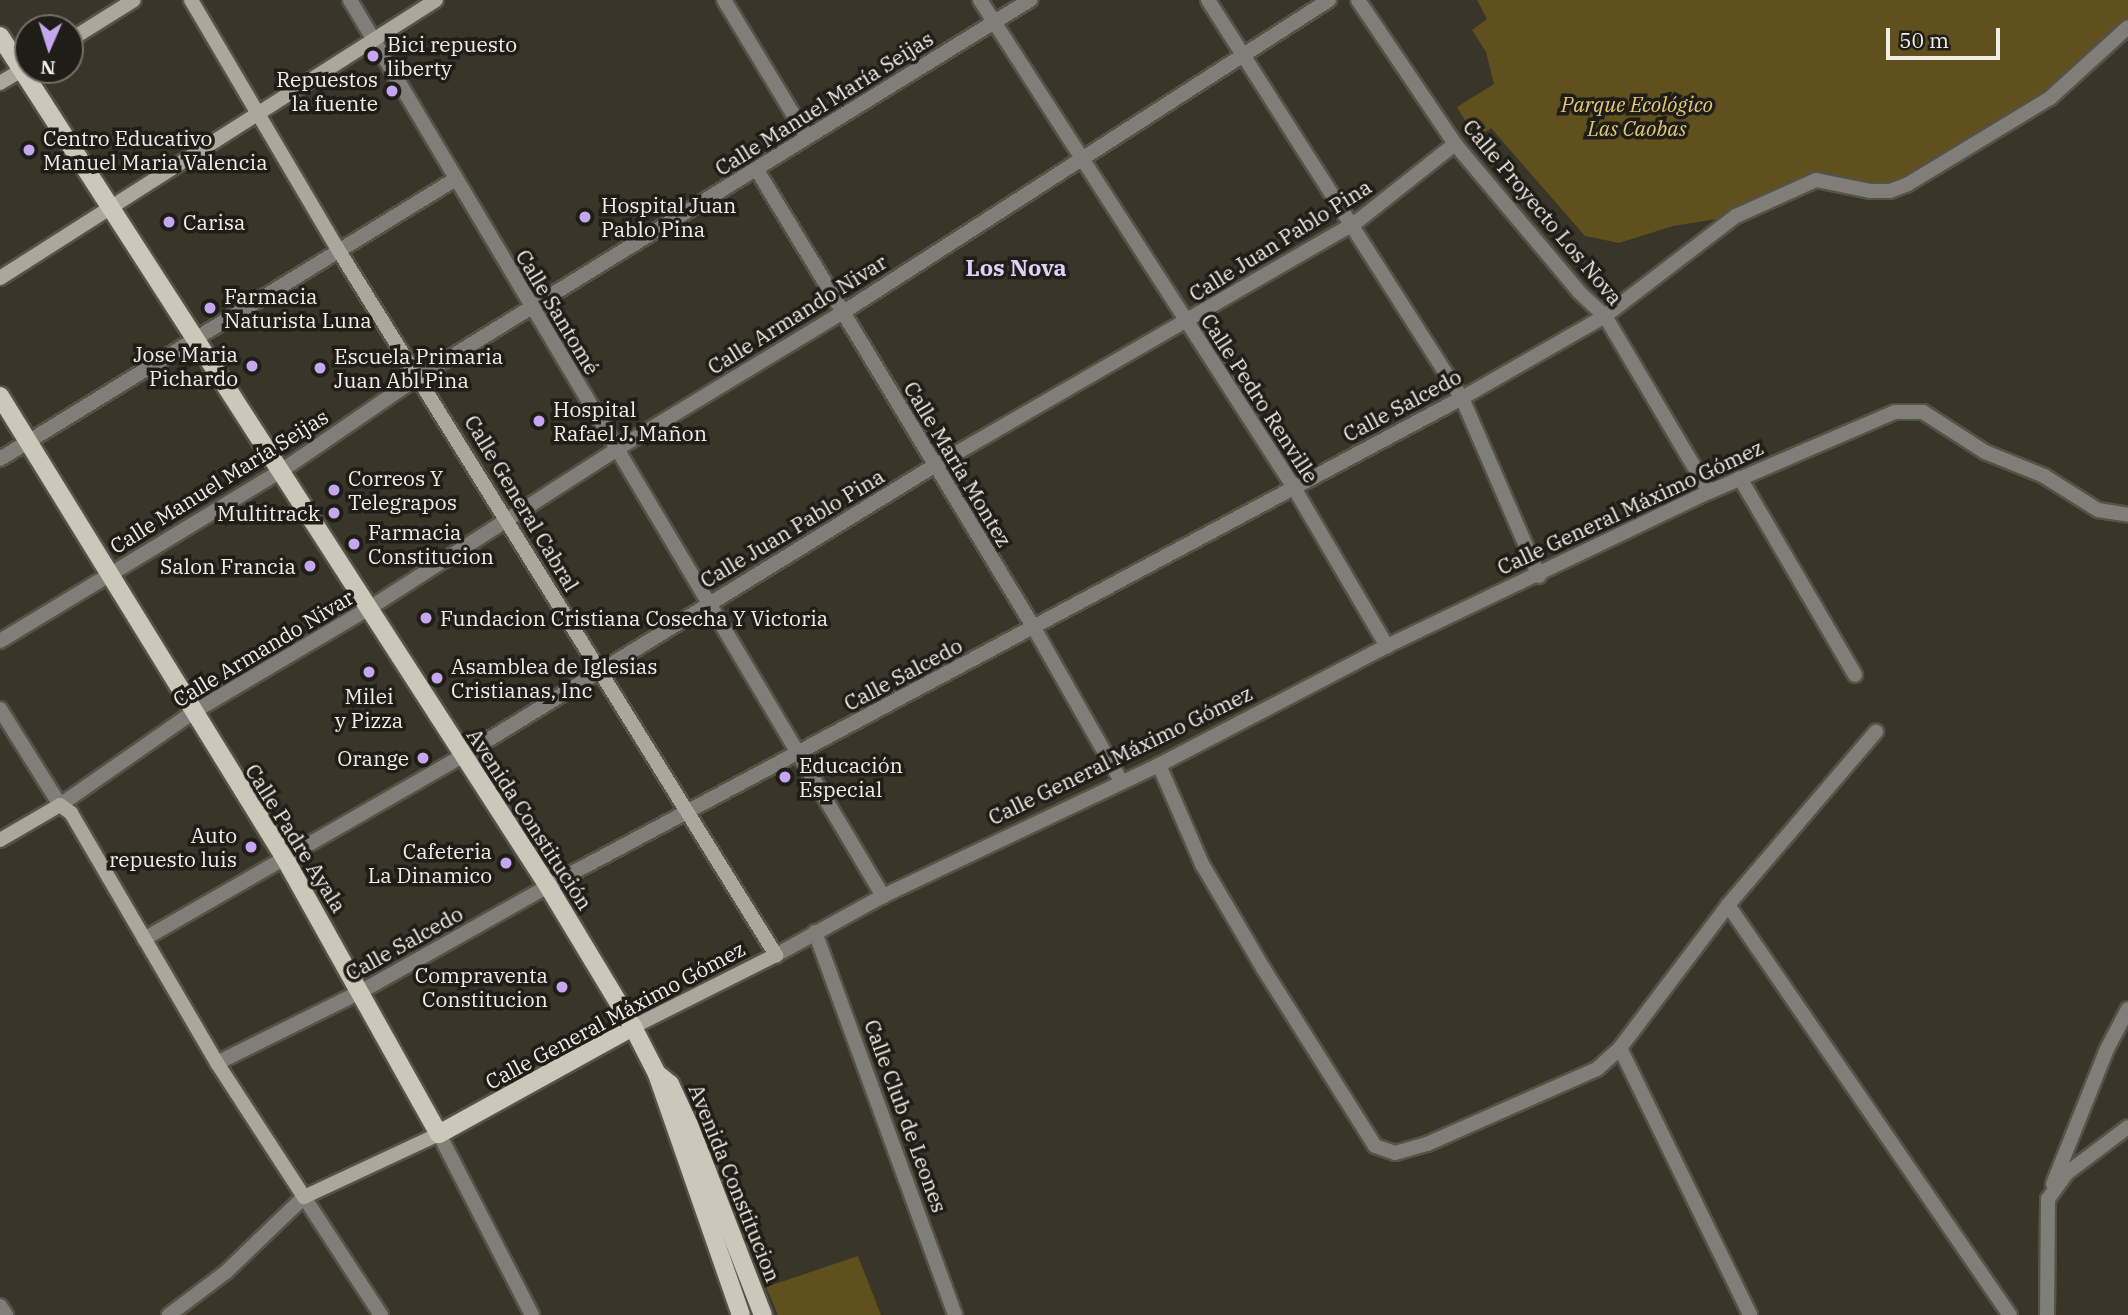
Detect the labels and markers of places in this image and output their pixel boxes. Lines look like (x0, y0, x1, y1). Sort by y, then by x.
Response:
place label: Bici repuesto liberty (387, 31, 517, 81)
marker: Bici repuesto liberty (365, 48, 381, 64)
place label: Repuestos la fuente (276, 66, 378, 116)
marker: Repuestos la fuente (384, 83, 400, 99)
place label: Centro Educativo Manuel Maria Valencia (43, 125, 268, 175)
marker: Centro Educativo Manuel Maria Valencia (21, 142, 37, 158)
place label: Hospital Juan Pablo Pina (601, 192, 737, 242)
marker: Hospital Juan Pablo Pina (575, 207, 595, 227)
place label: Carisa (183, 209, 246, 235)
marker: Carisa (161, 214, 177, 230)
place label: Farmacia Naturista Luna (224, 283, 372, 333)
marker: Farmacia Naturista Luna (202, 300, 218, 316)
place label: Jose Maria Pichardo (133, 341, 238, 391)
place label: Escuela Primaria Juan Abl Pina (334, 343, 503, 393)
marker: Jose Maria Pichardo (244, 358, 260, 374)
marker: Escuela Primaria Juan Abl Pina (312, 360, 328, 376)
place label: Hospital Rafael J. Mañon (553, 396, 707, 446)
marker: Hospital Rafael J. Mañon (531, 413, 547, 429)
place label: Correos Y Telegrapos (348, 465, 457, 515)
marker: Correos Y Telegrapos (326, 482, 342, 498)
place label: Multitrack (217, 500, 320, 526)
marker: Multitrack (326, 505, 342, 521)
place label: Farmacia Constitucion (368, 519, 494, 569)
marker: Farmacia Constitucion (346, 536, 362, 552)
place label: Salon Francia (160, 553, 296, 579)
marker: Salon Francia (302, 558, 318, 574)
place label: Fundacion Cristiana Cosecha Y Victoria (440, 605, 828, 631)
marker: Fundacion Cristiana Cosecha Y Victoria (418, 610, 434, 626)
place label: Asamblea de Iglesias Cristianas, Inc (451, 653, 658, 703)
marker: Milei y Pizza (361, 664, 377, 680)
marker: Asamblea de Iglesias Cristianas, Inc (429, 670, 445, 686)
place label: Milei y Pizza (335, 683, 403, 733)
place label: Orange (337, 745, 409, 771)
marker: Orange (415, 750, 431, 766)
place label: Educación Especial (799, 752, 903, 802)
marker: Educación Especial (777, 769, 793, 785)
place label: Auto repuesto luis (109, 822, 237, 872)
place label: Cafeteria La Dinamico (368, 838, 492, 888)
marker: Auto repuesto luis (243, 839, 259, 855)
marker: Cafeteria La Dinamico (498, 855, 514, 871)
place label: Compraventa Constitucion (415, 962, 548, 1012)
marker: Compraventa Constitucion (554, 979, 570, 995)

